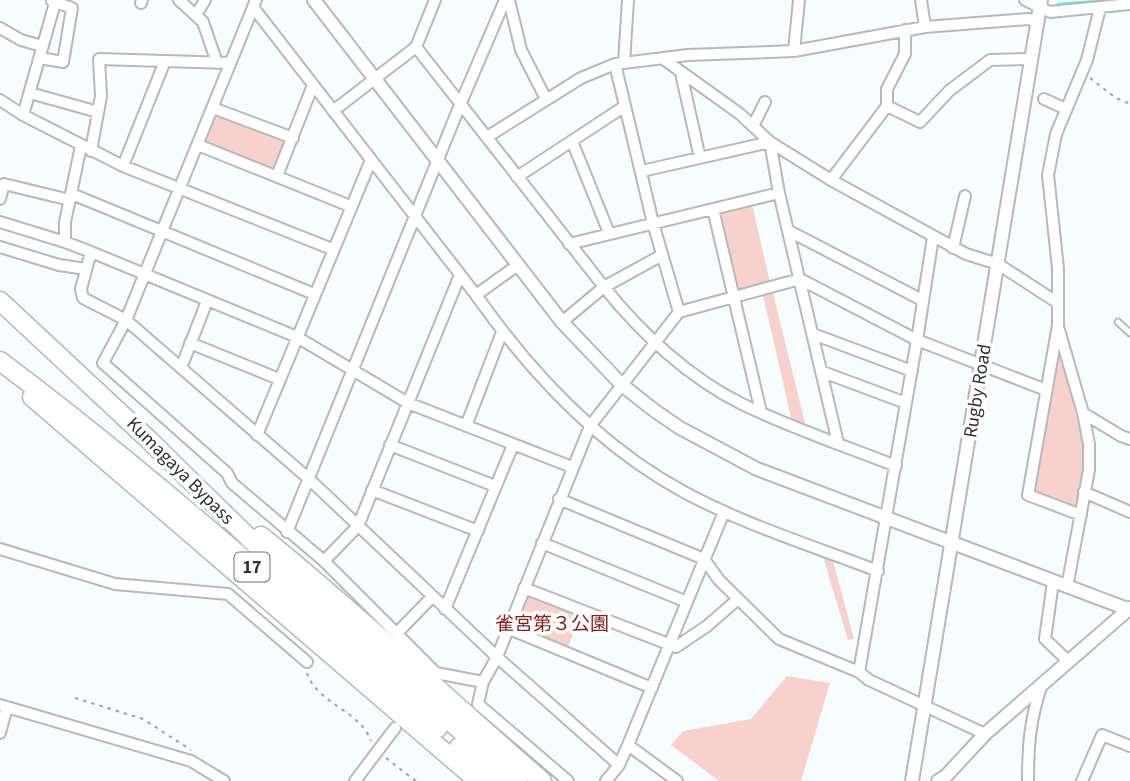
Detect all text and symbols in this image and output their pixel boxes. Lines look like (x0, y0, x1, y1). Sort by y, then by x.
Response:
street label: Rugby Road (957, 342, 999, 440)
street label: Kumagaya Bypass (120, 411, 240, 531)
road number: 17 (234, 552, 270, 582)
park label: 雀宮第３公園 (495, 611, 609, 638)

